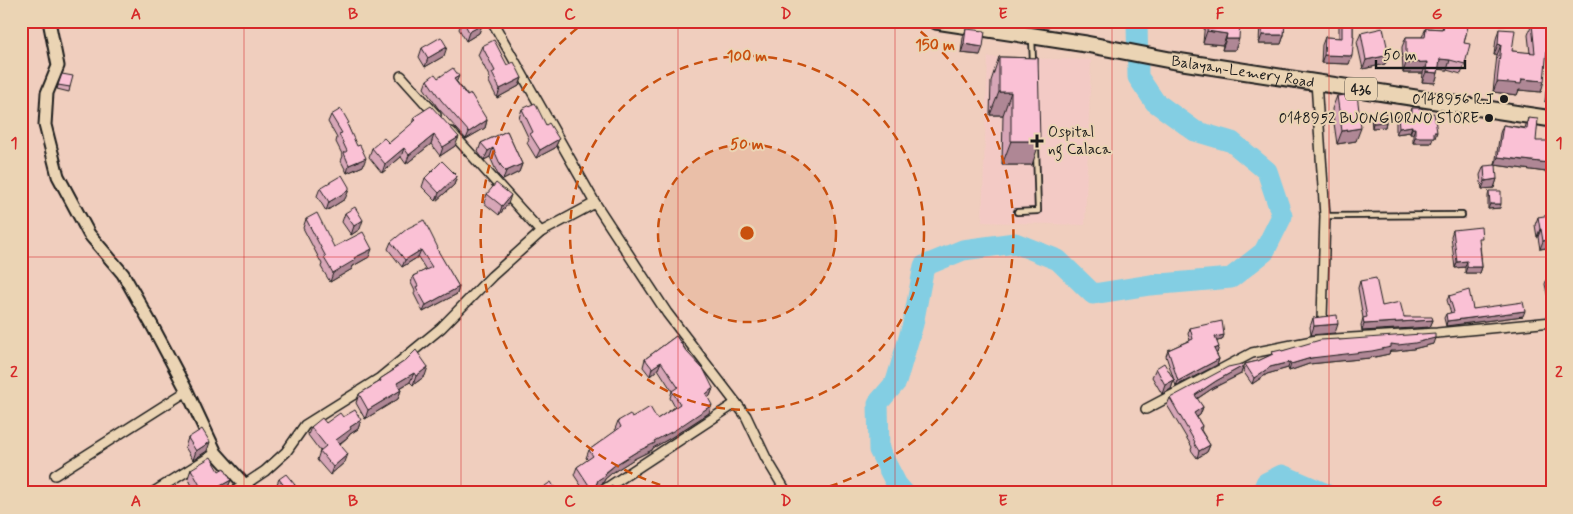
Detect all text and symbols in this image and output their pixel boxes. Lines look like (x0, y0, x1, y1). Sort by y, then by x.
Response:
text: A (131, 4, 141, 25)
text: B (348, 4, 358, 25)
text: C (564, 4, 576, 25)
text: D (780, 4, 792, 25)
text: E (998, 4, 1008, 25)
text: F (1216, 4, 1225, 25)
text: G (1432, 4, 1443, 25)
text: 150 m (915, 36, 955, 56)
scale bar (1376, 38, 1464, 70)
text: 50 m (1383, 46, 1417, 66)
text: 100 m (727, 47, 767, 67)
street label: Balayan-Lemery Road (1170, 51, 1316, 93)
road number: 436 (1345, 78, 1377, 100)
place label: 0148956 R.J (1412, 90, 1494, 110)
marker: 0148956 R.J (1498, 93, 1510, 105)
place label: 0148952 BUONGIORNO STORE (1279, 109, 1479, 129)
marker: 0148952 BUONGIORNO STORE (1483, 112, 1495, 124)
place label: Ospital ng Calaca (1048, 123, 1112, 161)
text: 1 (10, 133, 18, 154)
text: 1 (1555, 133, 1563, 154)
marker: Ospital ng Calaca (1030, 134, 1044, 148)
text: 50 m (730, 135, 764, 155)
centre of rings (738, 224, 756, 242)
text: 2 (10, 362, 18, 383)
text: 2 (1555, 362, 1563, 383)
text: A (131, 491, 141, 512)
text: B (348, 491, 358, 512)
text: C (564, 491, 576, 512)
text: D (780, 491, 792, 512)
text: E (998, 491, 1008, 512)
text: F (1216, 491, 1225, 512)
text: G (1432, 491, 1443, 512)

